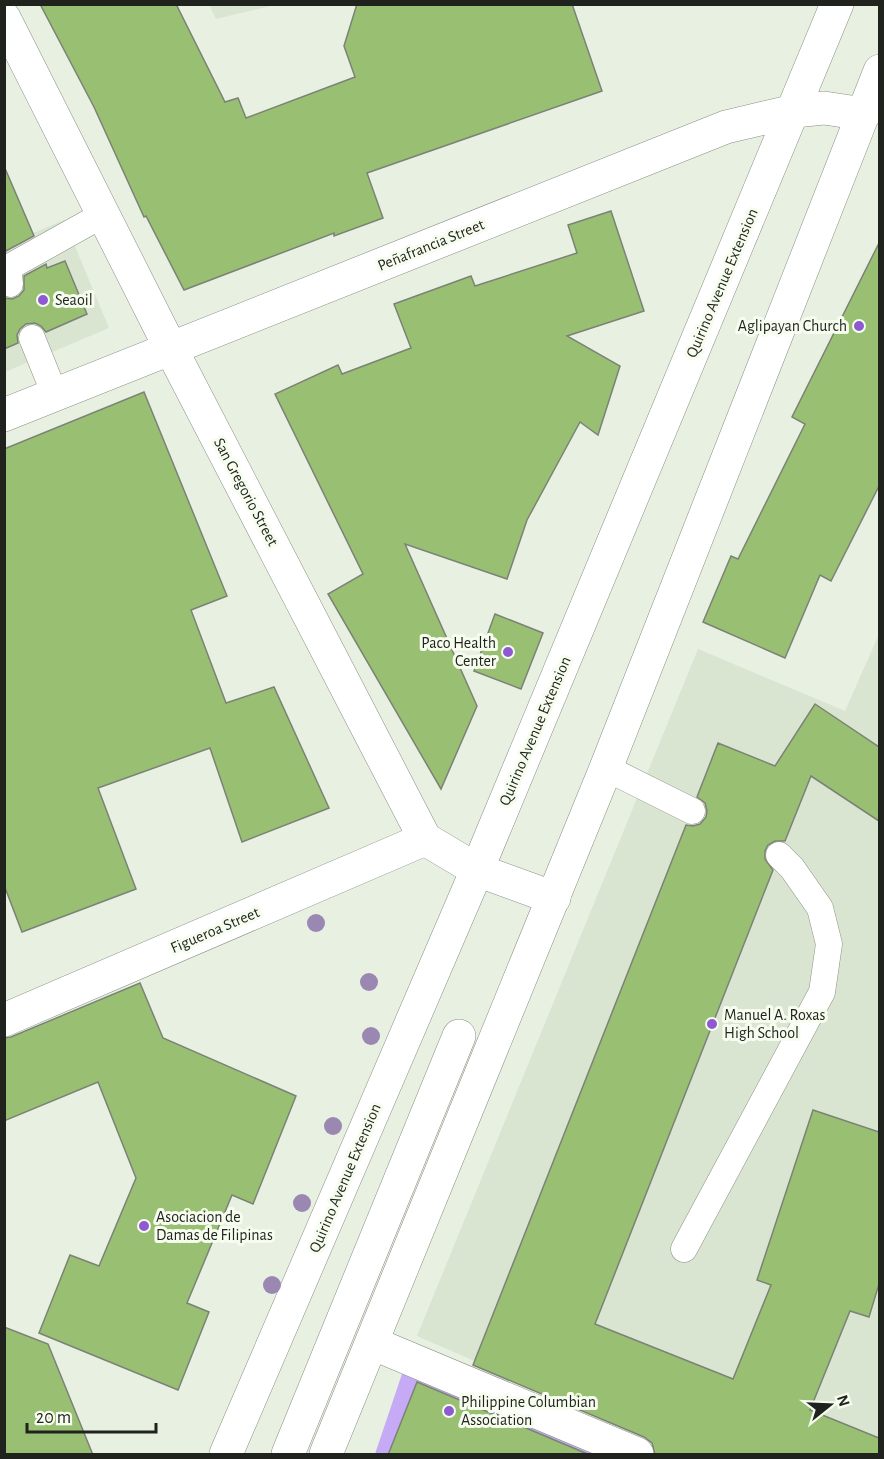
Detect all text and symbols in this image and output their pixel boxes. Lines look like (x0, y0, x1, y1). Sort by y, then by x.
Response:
street label: Quirino Avenue Extension (683, 206, 762, 360)
street label: Peñafrancia Street (375, 216, 487, 274)
place label: Seaoil (55, 292, 93, 308)
marker: Seaoil (36, 293, 50, 307)
place label: Aglipayan Church (738, 318, 847, 335)
marker: Aglipayan Church (852, 319, 866, 333)
street label: San Gregorio Street (211, 435, 281, 549)
place label: Paco Health Center (421, 635, 497, 669)
marker: Paco Health Center (501, 645, 515, 659)
street label: Quirino Avenue Extension (496, 654, 575, 808)
street label: Figueroa Street (168, 904, 262, 956)
place label: Manuel A. Roxas High School (724, 1007, 826, 1041)
marker: Manuel A. Roxas High School (705, 1017, 719, 1031)
street label: Quirino Avenue Extension (306, 1101, 385, 1255)
place label: Asociacion de Damas de Filipinas (156, 1209, 273, 1243)
marker: Asociacion de Damas de Filipinas (137, 1219, 151, 1233)
north arrow (800, 1375, 860, 1435)
text: N (834, 1393, 853, 1408)
place label: Philippine Columbian Association (461, 1394, 596, 1428)
scale bar (27, 1396, 156, 1434)
marker: Philippine Columbian Association (442, 1404, 456, 1418)
text: 20 m (36, 1409, 71, 1427)

